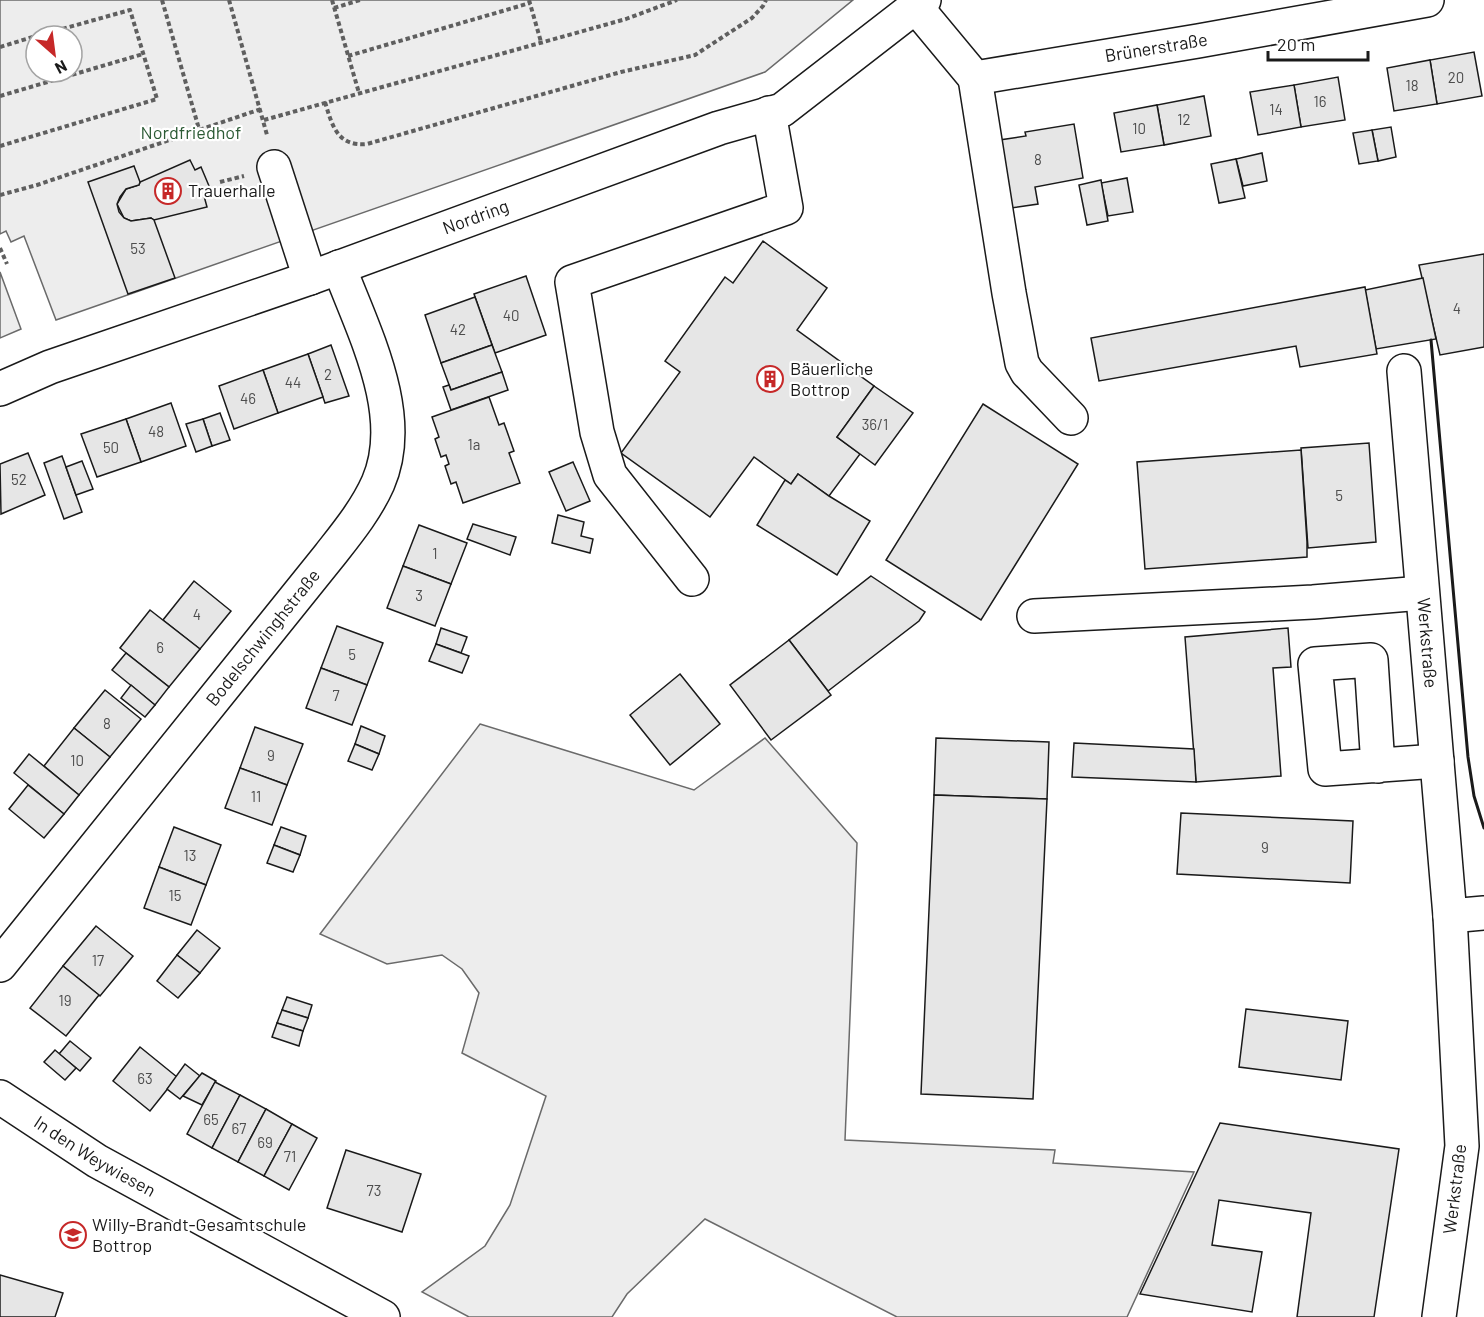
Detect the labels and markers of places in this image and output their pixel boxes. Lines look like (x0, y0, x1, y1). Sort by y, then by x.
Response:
building icon: Trauerhalle (153, 176, 183, 206)
place label: Trauerhalle (188, 179, 276, 201)
place label: Bäuerliche Bottrop (790, 357, 873, 400)
building icon: Bäuerliche Bottrop (755, 364, 785, 394)
place label: Willy-Brandt-Gesamtschule Bottrop (92, 1213, 306, 1256)
school or university icon: Willy-Brandt-Gesamtschule Bottrop (58, 1220, 88, 1250)

